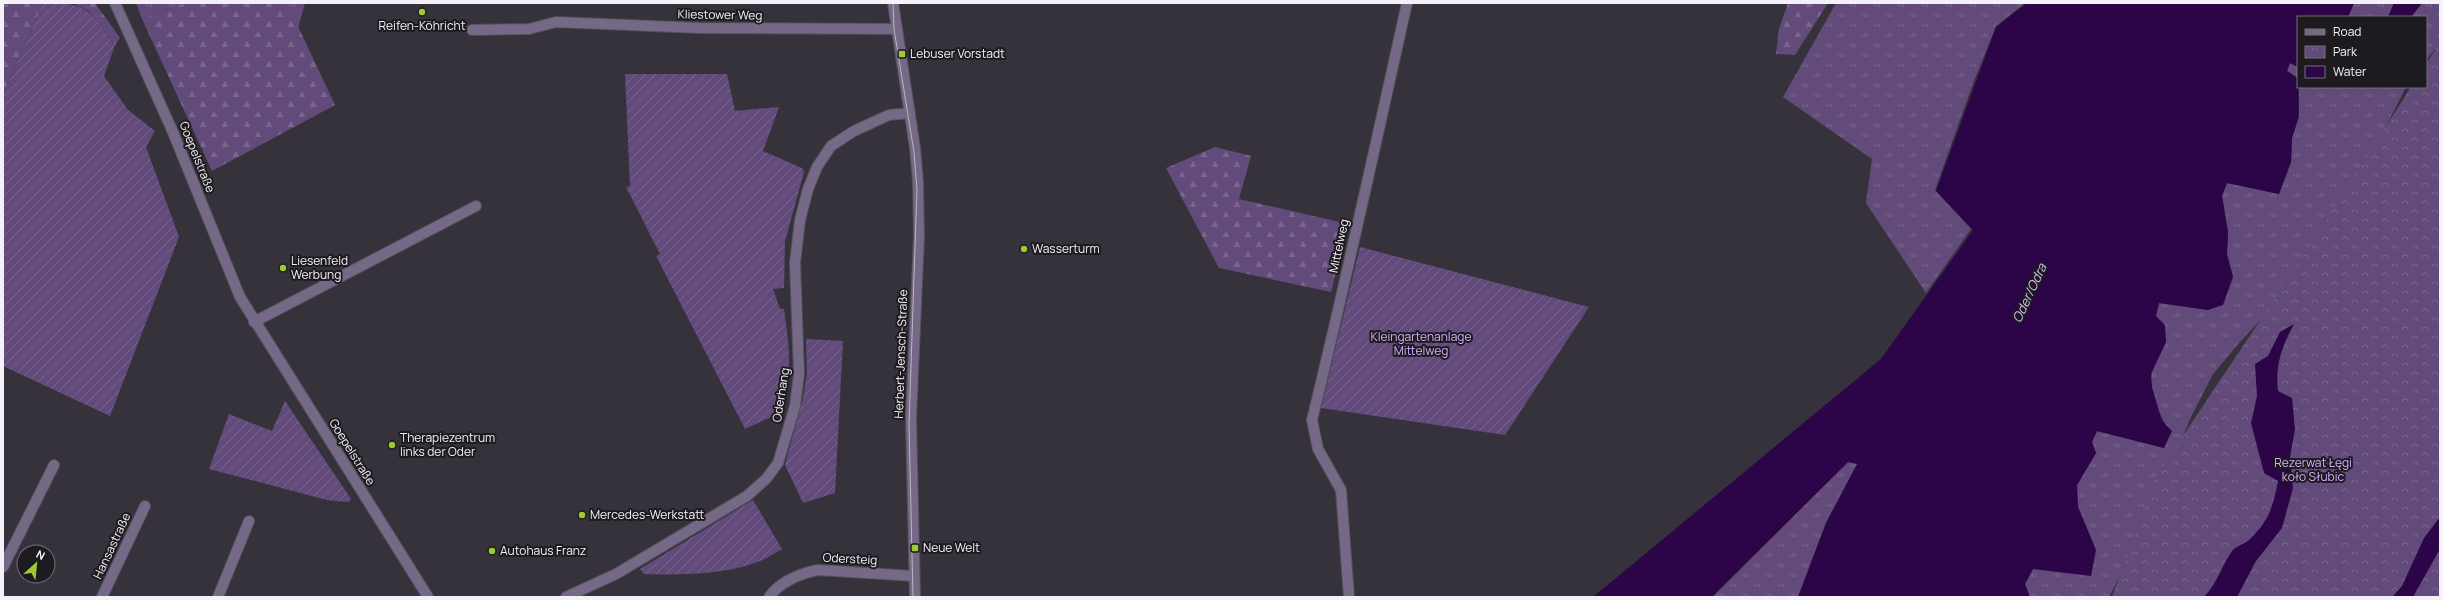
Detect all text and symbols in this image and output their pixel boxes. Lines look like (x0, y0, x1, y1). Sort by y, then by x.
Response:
street label: Kliestower Weg (677, 5, 763, 24)
marker: Reifen-Köhricht (417, 7, 427, 17)
legend (2297, 16, 2427, 88)
place label: Reifen-Köhricht (379, 17, 466, 34)
text: Road (2333, 23, 2361, 40)
text: Park (2333, 43, 2358, 60)
place label: Lebuser Vorstadt (910, 45, 1005, 62)
marker: Lebuser Vorstadt (897, 49, 907, 59)
text: Water (2333, 63, 2367, 80)
street label: Goepelstraße (175, 119, 219, 195)
street label: Mittelweg (1325, 217, 1353, 274)
place label: Wasserturm (1032, 240, 1100, 257)
marker: Wasserturm (1019, 244, 1029, 254)
place label: Liesenfeld Werbung (291, 252, 348, 283)
water label: Oder/Odra (2007, 260, 2051, 325)
marker: Liesenfeld Werbung (278, 263, 288, 273)
street label: Herbert-Jensch-Straße (890, 289, 911, 419)
park label: Kleingartenanlage Mittelweg (1371, 328, 1471, 359)
street label: Oderhang (768, 366, 793, 423)
street label: Goepelstraße (325, 415, 380, 488)
place label: Therapiezentrum links der Oder (400, 429, 495, 460)
marker: Therapiezentrum links der Oder (387, 440, 397, 450)
park label: Rezerwat Łęgi koło Słubic (2274, 454, 2352, 485)
place label: Mercedes-Werkstatt (590, 506, 704, 523)
street label: Hansastraße (89, 510, 134, 582)
marker: Mercedes-Werkstatt (577, 510, 587, 520)
place label: Neue Welt (923, 539, 980, 556)
place label: Autohaus Franz (500, 542, 586, 559)
marker: Neue Welt (910, 543, 920, 553)
north arrow (16, 544, 56, 584)
text: N (34, 546, 48, 563)
marker: Autohaus Franz (487, 546, 497, 556)
street label: Odersteig (822, 549, 878, 568)

